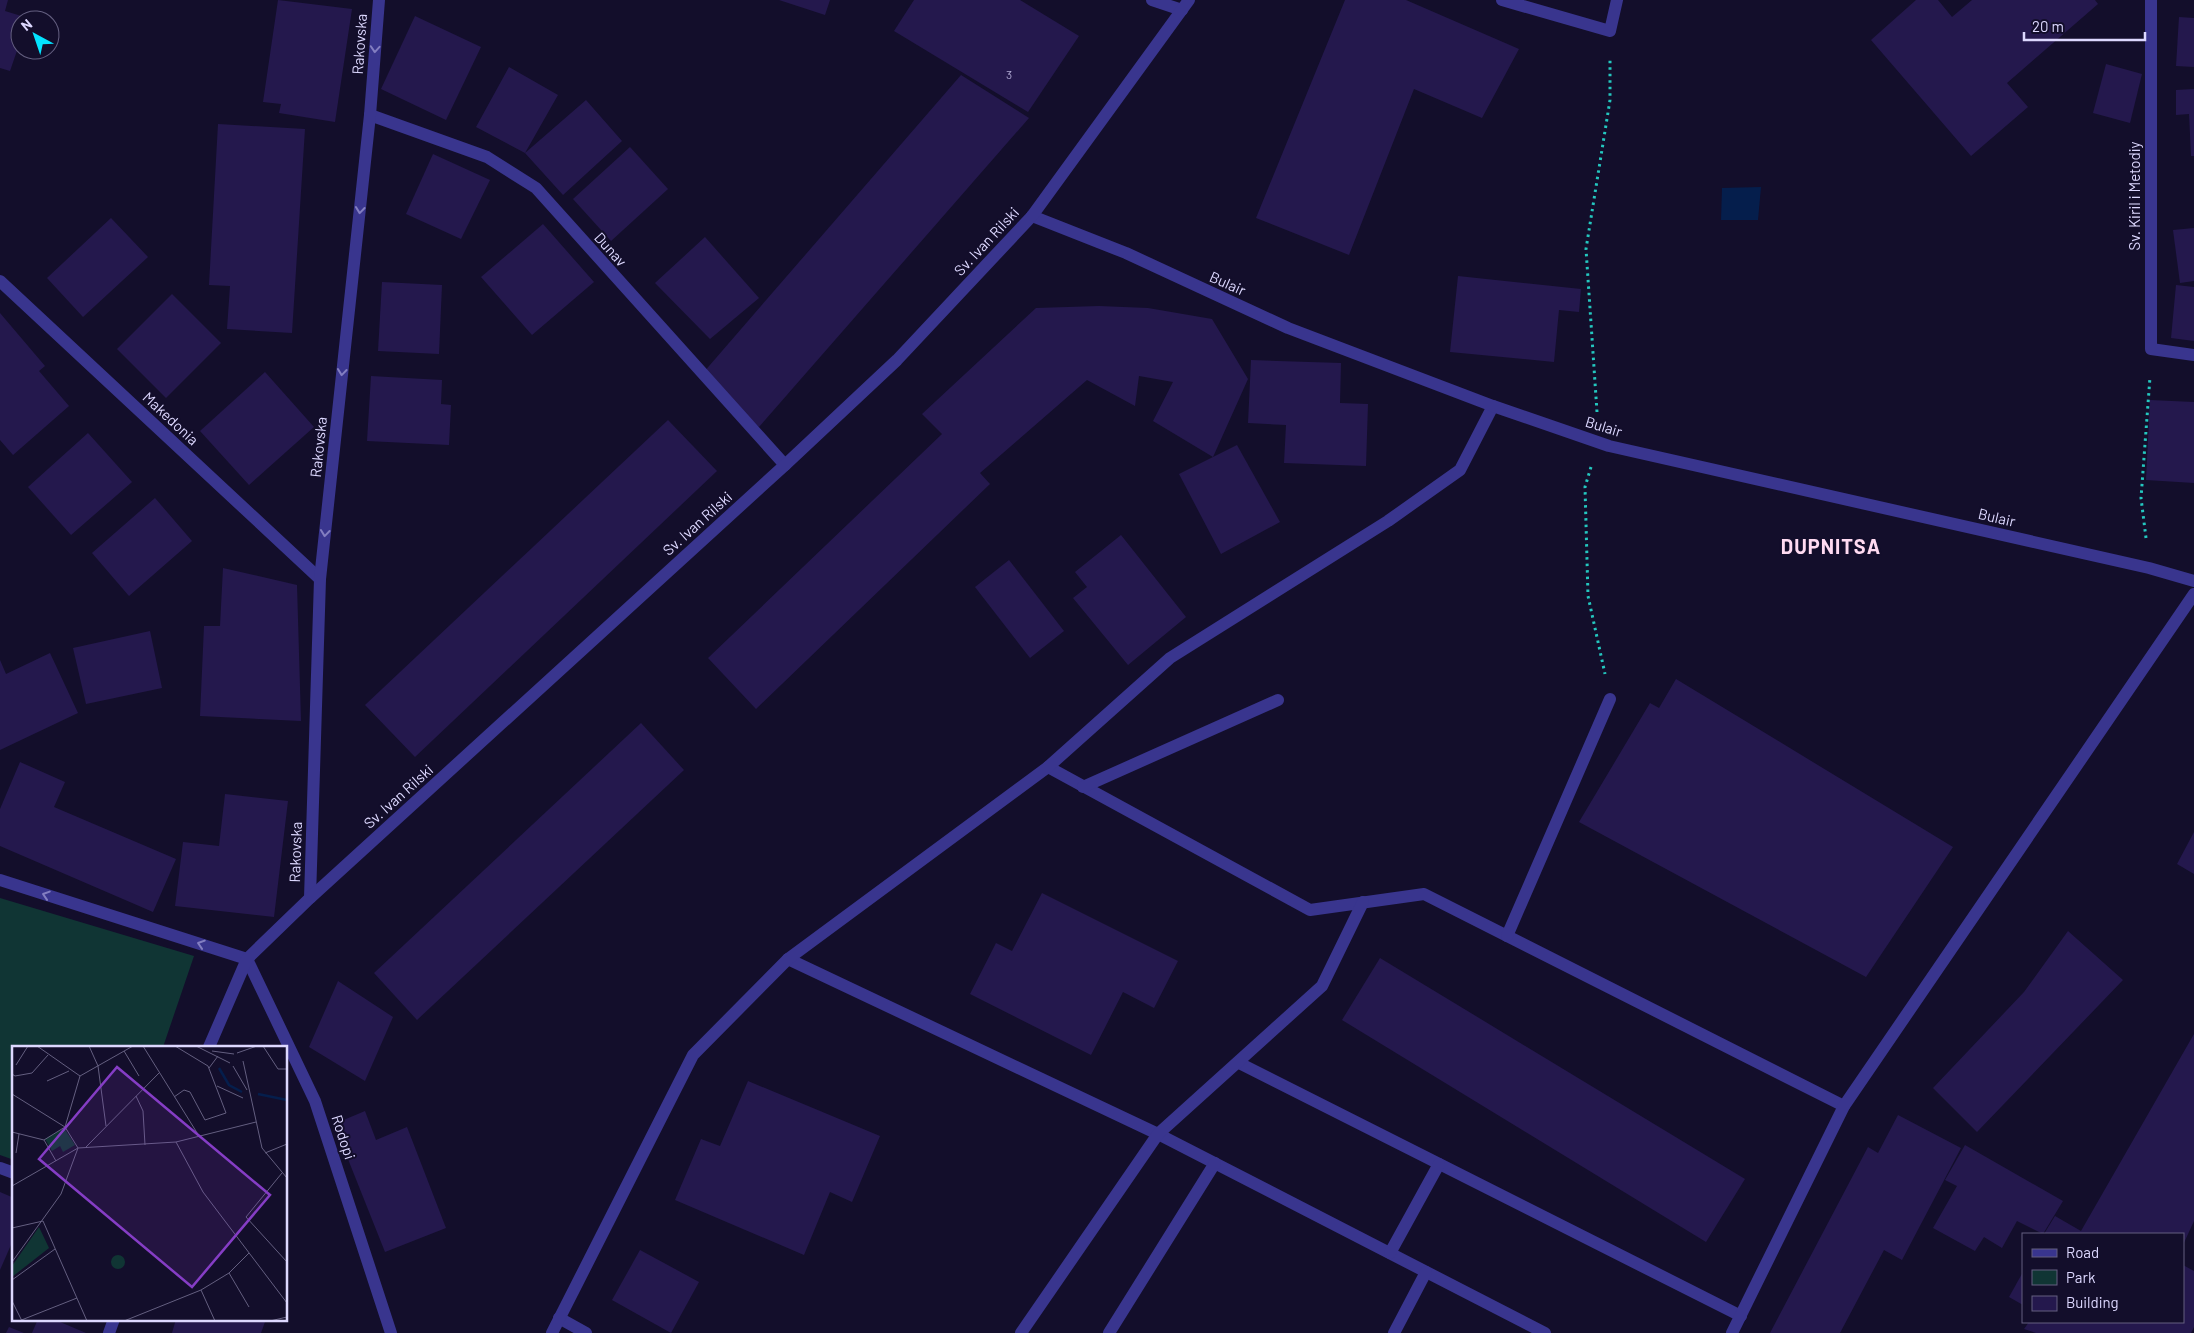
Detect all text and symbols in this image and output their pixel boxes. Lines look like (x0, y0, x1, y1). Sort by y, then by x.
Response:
north arrow (10, 10, 60, 60)
scale bar (2024, 10, 2145, 42)
street label: Rakovska (348, 13, 370, 75)
text: N (17, 15, 35, 34)
text: 20 m (2032, 17, 2064, 35)
one-way arrow (370, 45, 381, 53)
house number: 3 (1006, 67, 1012, 81)
street label: Sv. Kiril i Metodiy (2125, 141, 2143, 250)
street label: Sv. Ivan Rilski (950, 203, 1022, 279)
one-way arrow (355, 207, 366, 215)
street label: Dunav (591, 228, 631, 270)
street label: Bulair (1207, 267, 1249, 299)
one-way arrow (337, 368, 348, 376)
street label: Makedonia (139, 388, 203, 448)
street label: Bulair (1583, 412, 1625, 440)
street label: Rakovska (306, 416, 330, 478)
street label: Sv. Ivan Rilski (659, 487, 735, 559)
street label: Bulair (1977, 504, 2018, 530)
one-way arrow (320, 530, 331, 538)
district label: DUPNITSA (1781, 534, 1881, 558)
street label: Sv. Ivan Rilski (360, 760, 436, 832)
street label: Rakovska (285, 821, 305, 883)
one-way arrow (42, 891, 51, 901)
one-way arrow (197, 940, 206, 950)
inset map (12, 1046, 288, 1320)
street label: Rodopi (328, 1112, 360, 1162)
legend (2022, 1233, 2184, 1323)
text: Road (2066, 1243, 2099, 1261)
text: Park (2066, 1268, 2096, 1286)
text: Building (2066, 1293, 2119, 1311)

